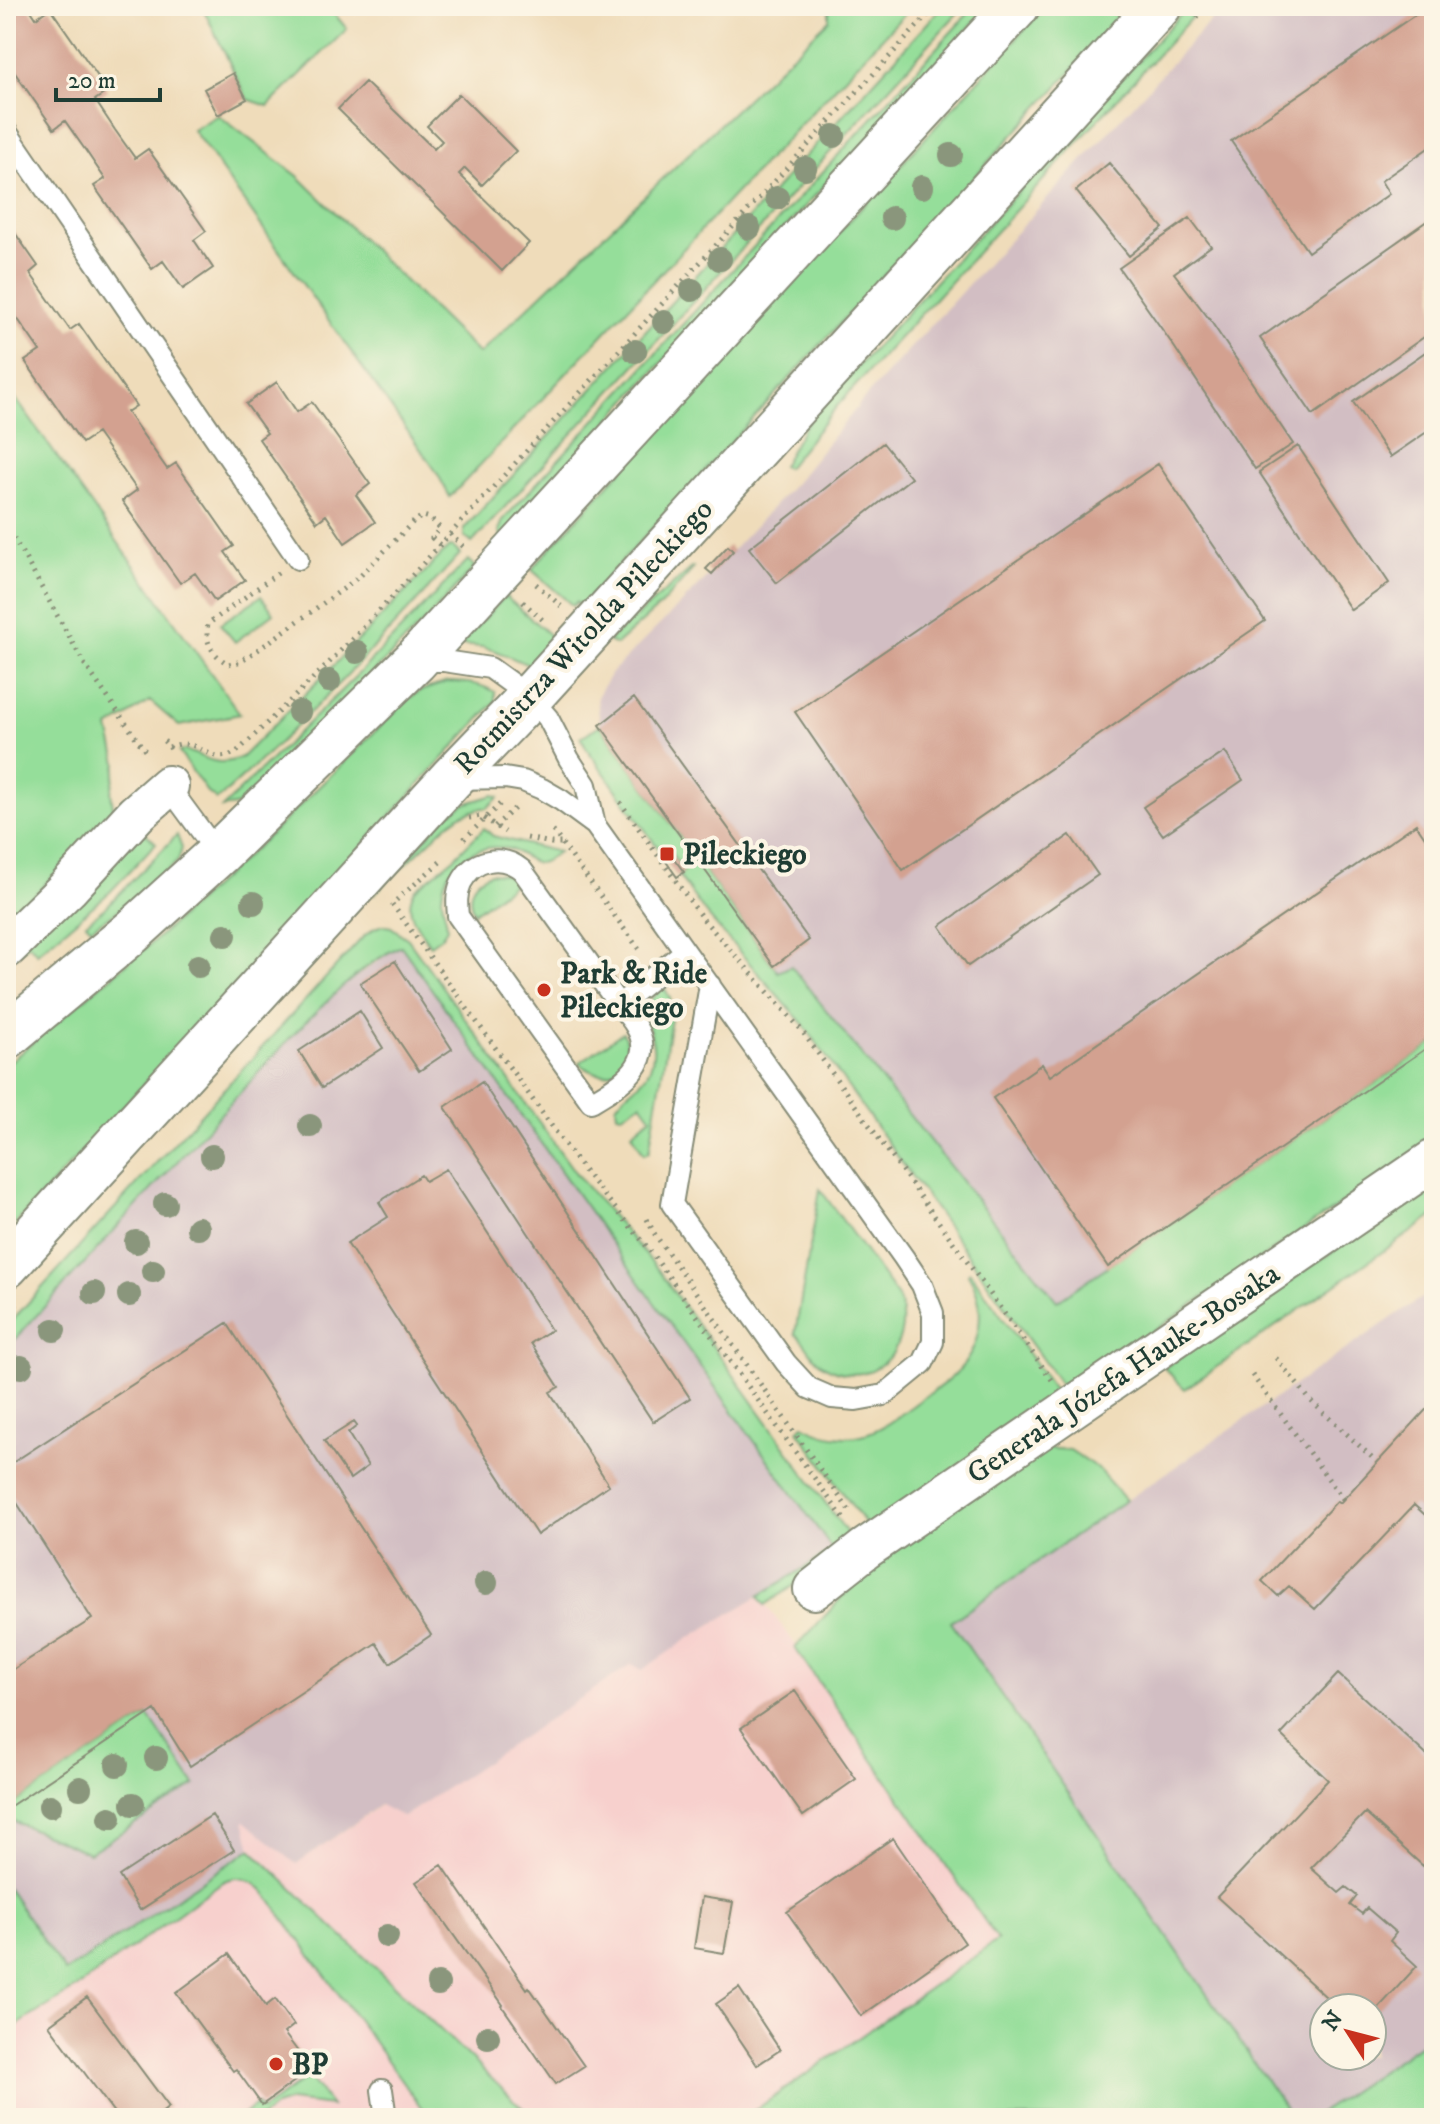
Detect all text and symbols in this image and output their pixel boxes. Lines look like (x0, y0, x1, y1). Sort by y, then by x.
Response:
scale bar (56, 52, 160, 102)
text: 20 m (68, 66, 116, 96)
street label: Rotmistrza Witolda Pileckiego (447, 492, 721, 782)
place label: Pileckiego (683, 837, 807, 874)
marker: Pileckiego (658, 845, 676, 863)
place label: Park & Ride Pileckiego (560, 956, 708, 1027)
marker: Park & Ride Pileckiego (535, 981, 553, 999)
street label: Generała Józefa Hauke-Bosaka (960, 1256, 1287, 1493)
north arrow (1308, 1992, 1388, 2072)
text: N (1317, 2006, 1349, 2036)
place label: BP (292, 2047, 329, 2084)
marker: BP (267, 2055, 285, 2073)

